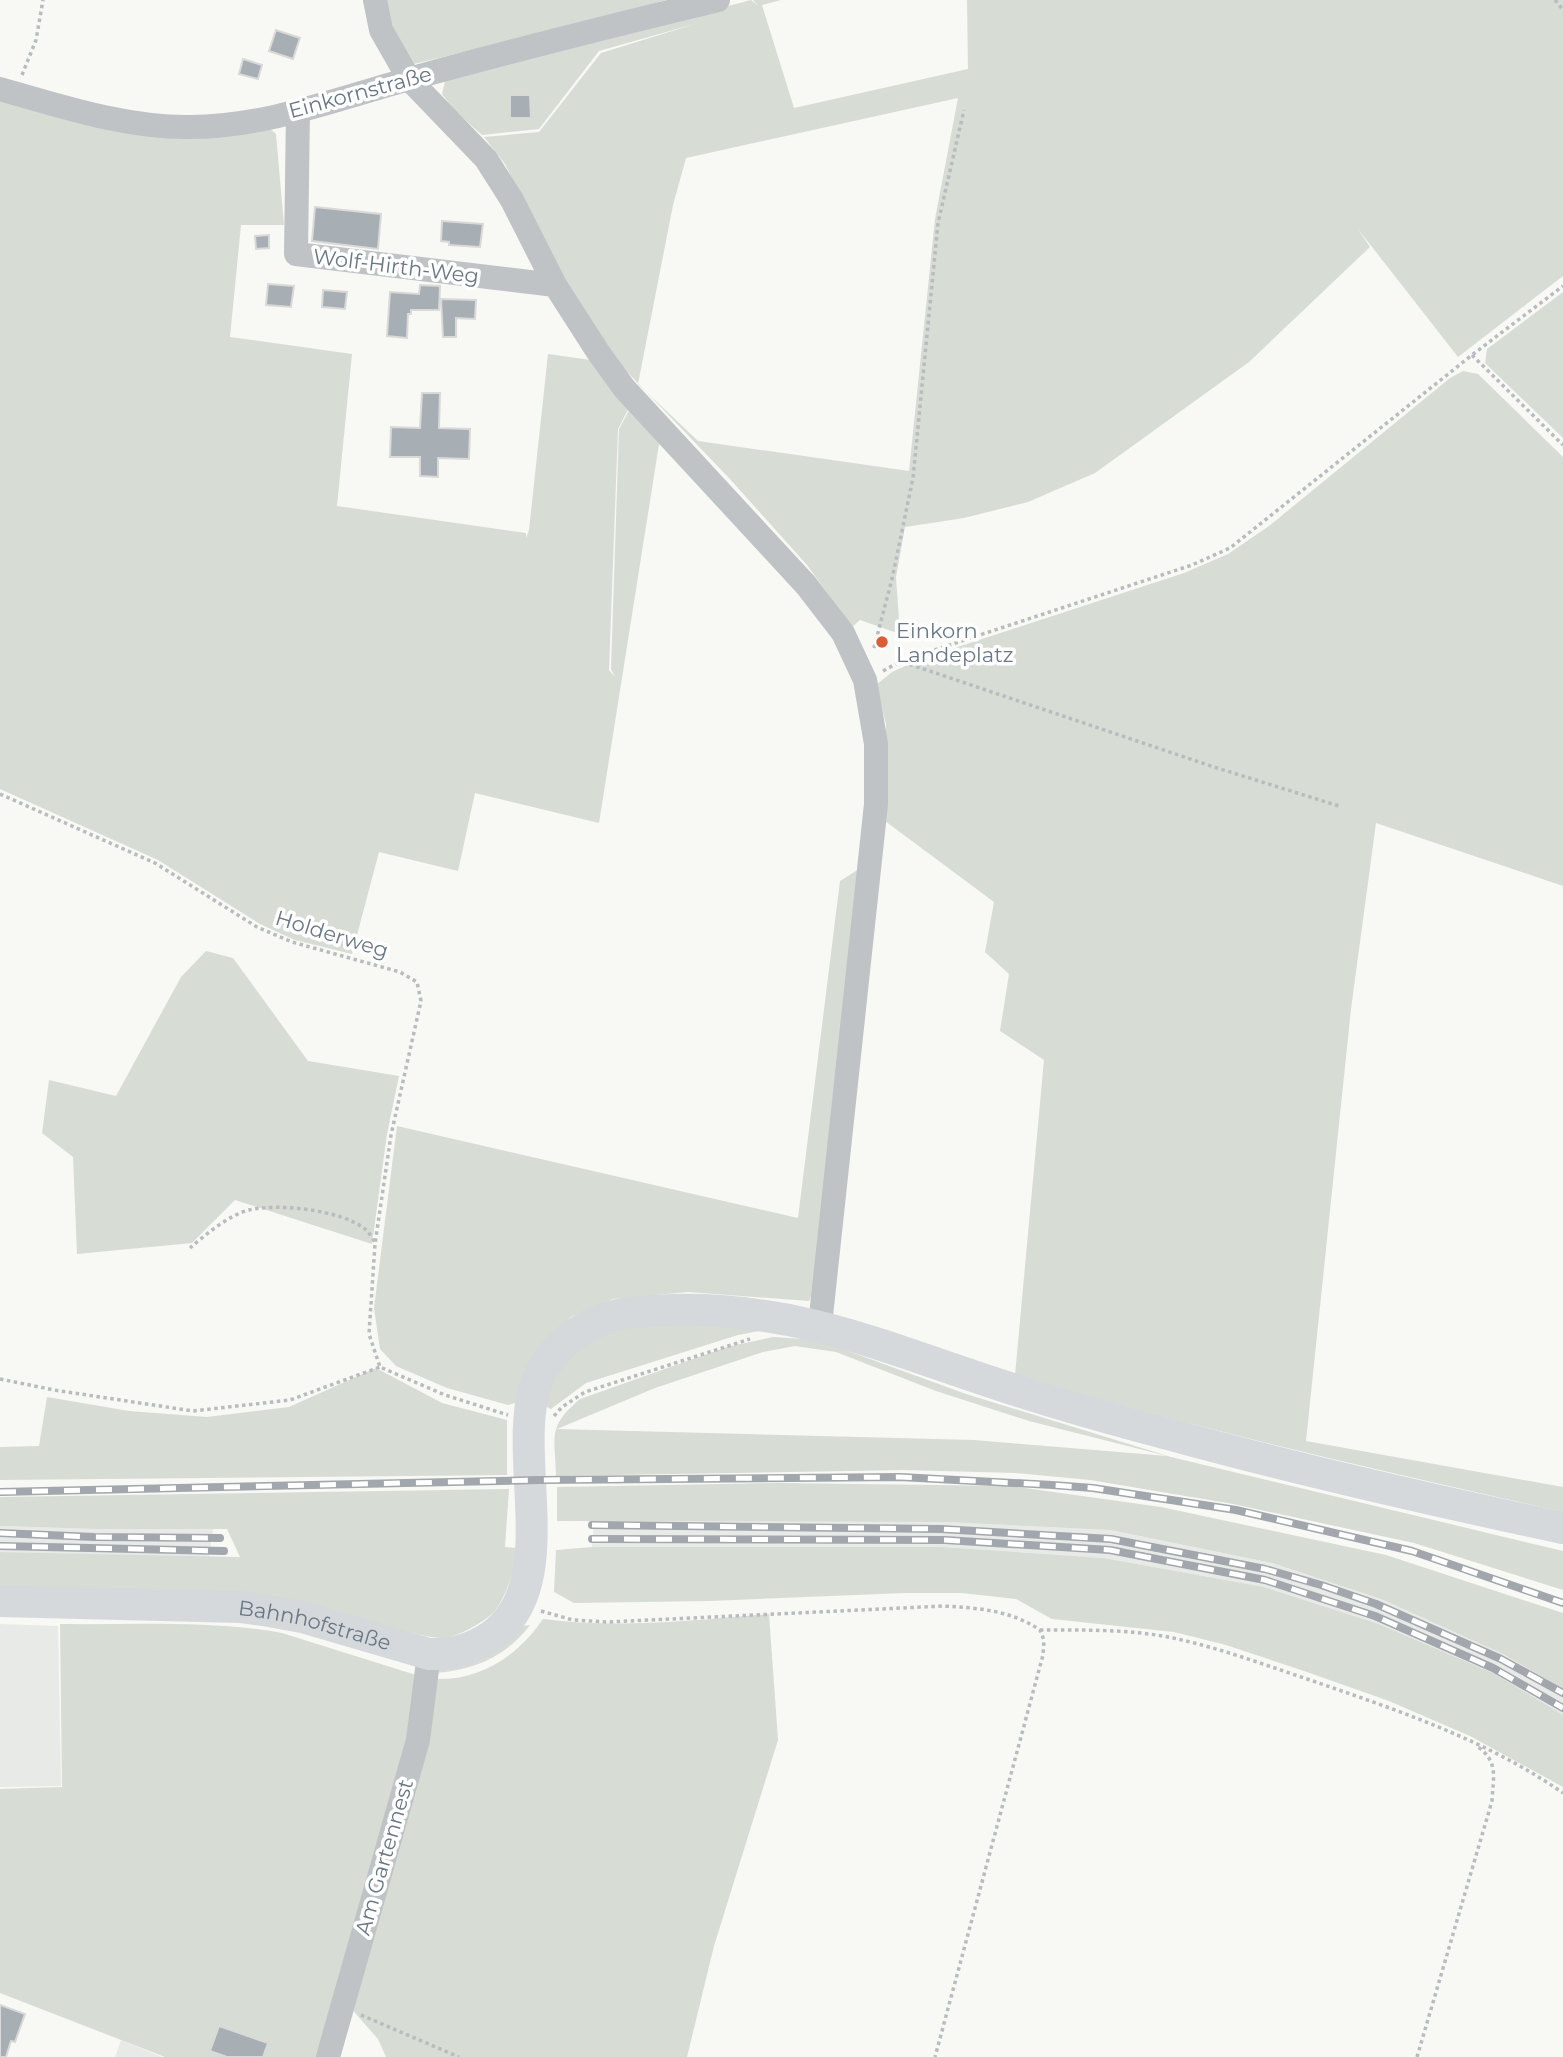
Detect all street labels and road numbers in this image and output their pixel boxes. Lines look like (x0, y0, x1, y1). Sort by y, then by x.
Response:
street label: Einkornstraße (286, 61, 434, 123)
street label: Wolf-Hirth-Weg (312, 243, 480, 289)
street label: Holderweg (273, 905, 391, 963)
street label: Bahnhofstraße (237, 1594, 394, 1655)
street label: Am Gartennest (350, 1776, 418, 1938)

